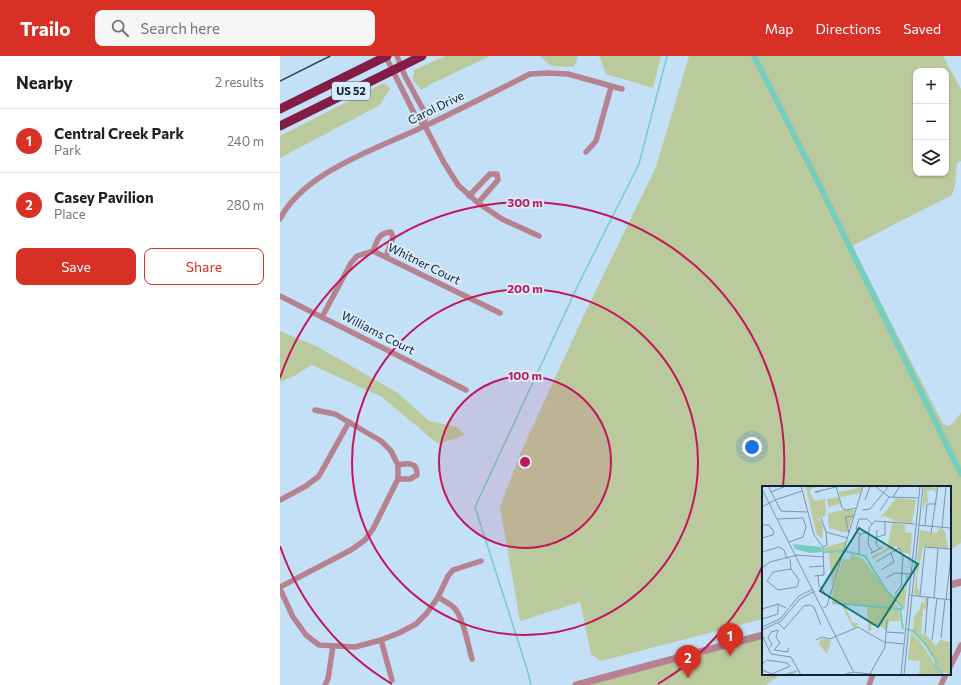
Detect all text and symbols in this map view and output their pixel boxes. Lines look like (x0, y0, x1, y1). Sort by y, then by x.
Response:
search box (95, 10, 375, 46)
text: Trailo (20, 17, 71, 40)
icon: search (109, 17, 131, 39)
text: Search here (141, 19, 220, 37)
text: Map (765, 20, 794, 37)
text: Directions (816, 20, 881, 37)
text: Saved (903, 20, 941, 37)
map controls (913, 68, 949, 176)
button: + (913, 68, 949, 104)
text: Nearby (16, 72, 73, 93)
text: 2 results (215, 74, 264, 90)
road number: US 52 (332, 82, 370, 100)
street label: Carol Drive (405, 88, 466, 127)
button: − (913, 104, 949, 140)
text: Central Creek Park (54, 124, 184, 142)
text: 1 (26, 133, 32, 149)
text: 240 m (227, 133, 264, 149)
button: layers (913, 140, 949, 176)
text: Park (54, 142, 81, 158)
text: Casey Pavilion (54, 188, 154, 206)
text: 300 m (507, 195, 543, 209)
text: 2 (25, 197, 33, 213)
text: 280 m (227, 197, 264, 213)
text: Place (54, 206, 86, 222)
street label: Whitner Court (386, 239, 463, 287)
button: Save (16, 248, 136, 285)
button: Share (144, 248, 264, 285)
text: 200 m (507, 281, 543, 295)
street label: Williams Court (339, 308, 418, 357)
text: 100 m (508, 368, 542, 382)
your location (742, 437, 762, 457)
centre of rings (518, 455, 532, 469)
inset map (762, 486, 951, 675)
pin: 1 (717, 623, 743, 656)
pin: 2 (675, 645, 701, 678)

